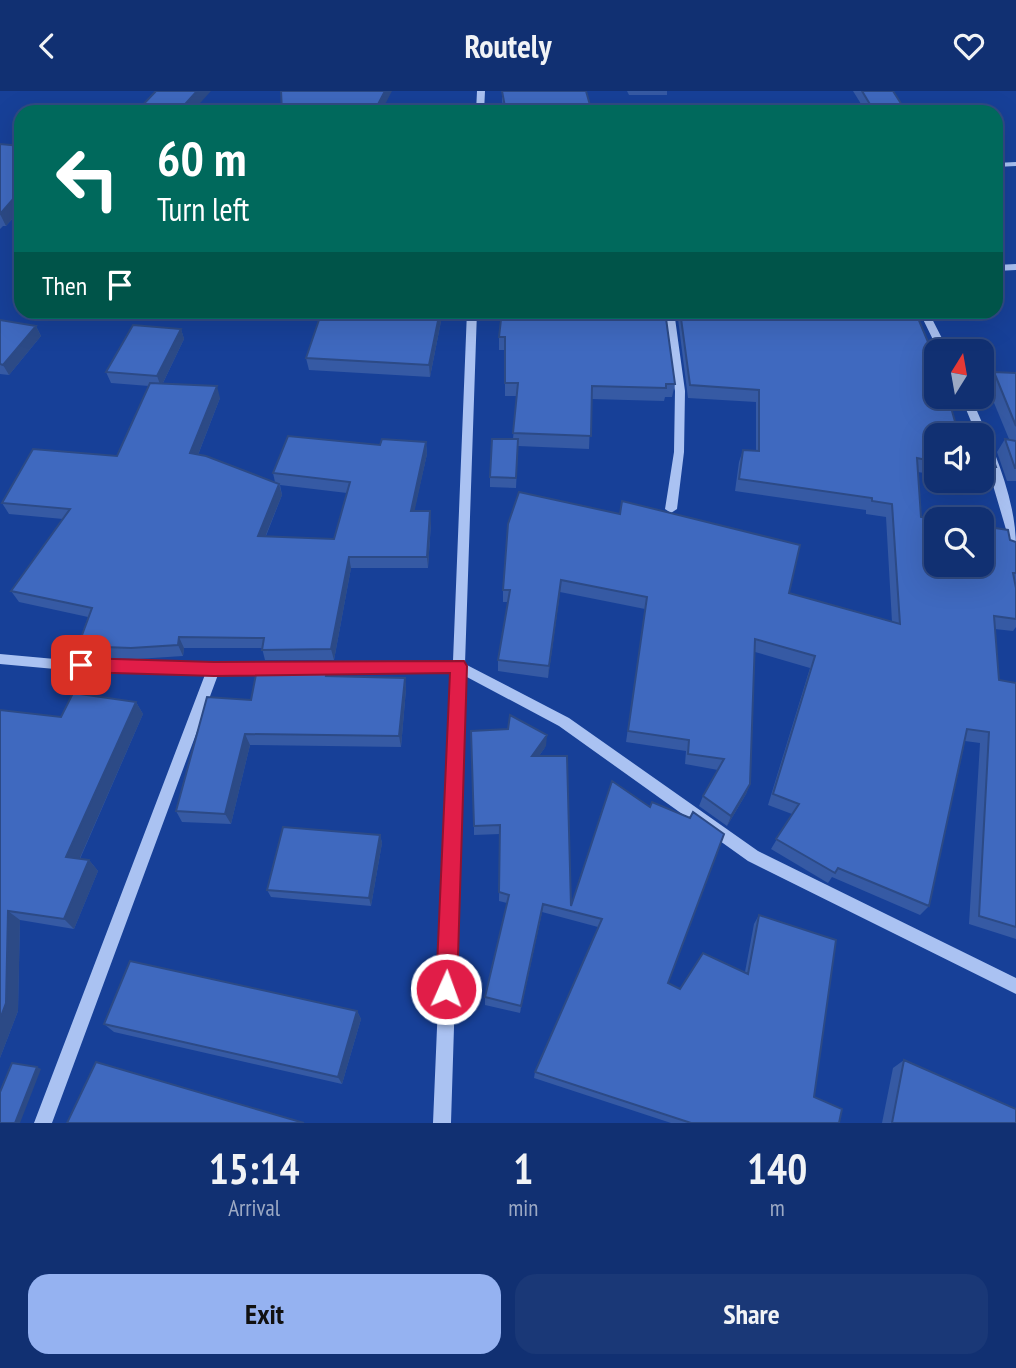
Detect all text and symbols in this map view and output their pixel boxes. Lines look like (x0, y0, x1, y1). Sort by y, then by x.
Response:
text: Routely (465, 25, 551, 67)
icon: back (28, 27, 66, 65)
icon: heart (950, 27, 988, 65)
text: 60 m (157, 126, 246, 190)
icon: left (42, 133, 133, 224)
text: Turn left (157, 188, 249, 230)
icon: arrive (101, 266, 139, 304)
text: Then (42, 269, 87, 302)
north arrow (924, 339, 994, 409)
map controls (924, 339, 994, 577)
button: sound (924, 423, 994, 493)
button: search (924, 507, 994, 577)
pin (51, 635, 111, 695)
icon: arrive (62, 646, 100, 684)
position arrow (409, 952, 483, 1026)
text: 15:14 (209, 1141, 300, 1196)
text: 1 (513, 1141, 533, 1196)
text: 140 (747, 1141, 807, 1196)
text: Arrival (228, 1193, 280, 1222)
text: min (508, 1193, 538, 1222)
text: m (770, 1193, 785, 1222)
button: Exit (28, 1274, 501, 1354)
button: Share (515, 1274, 988, 1354)

